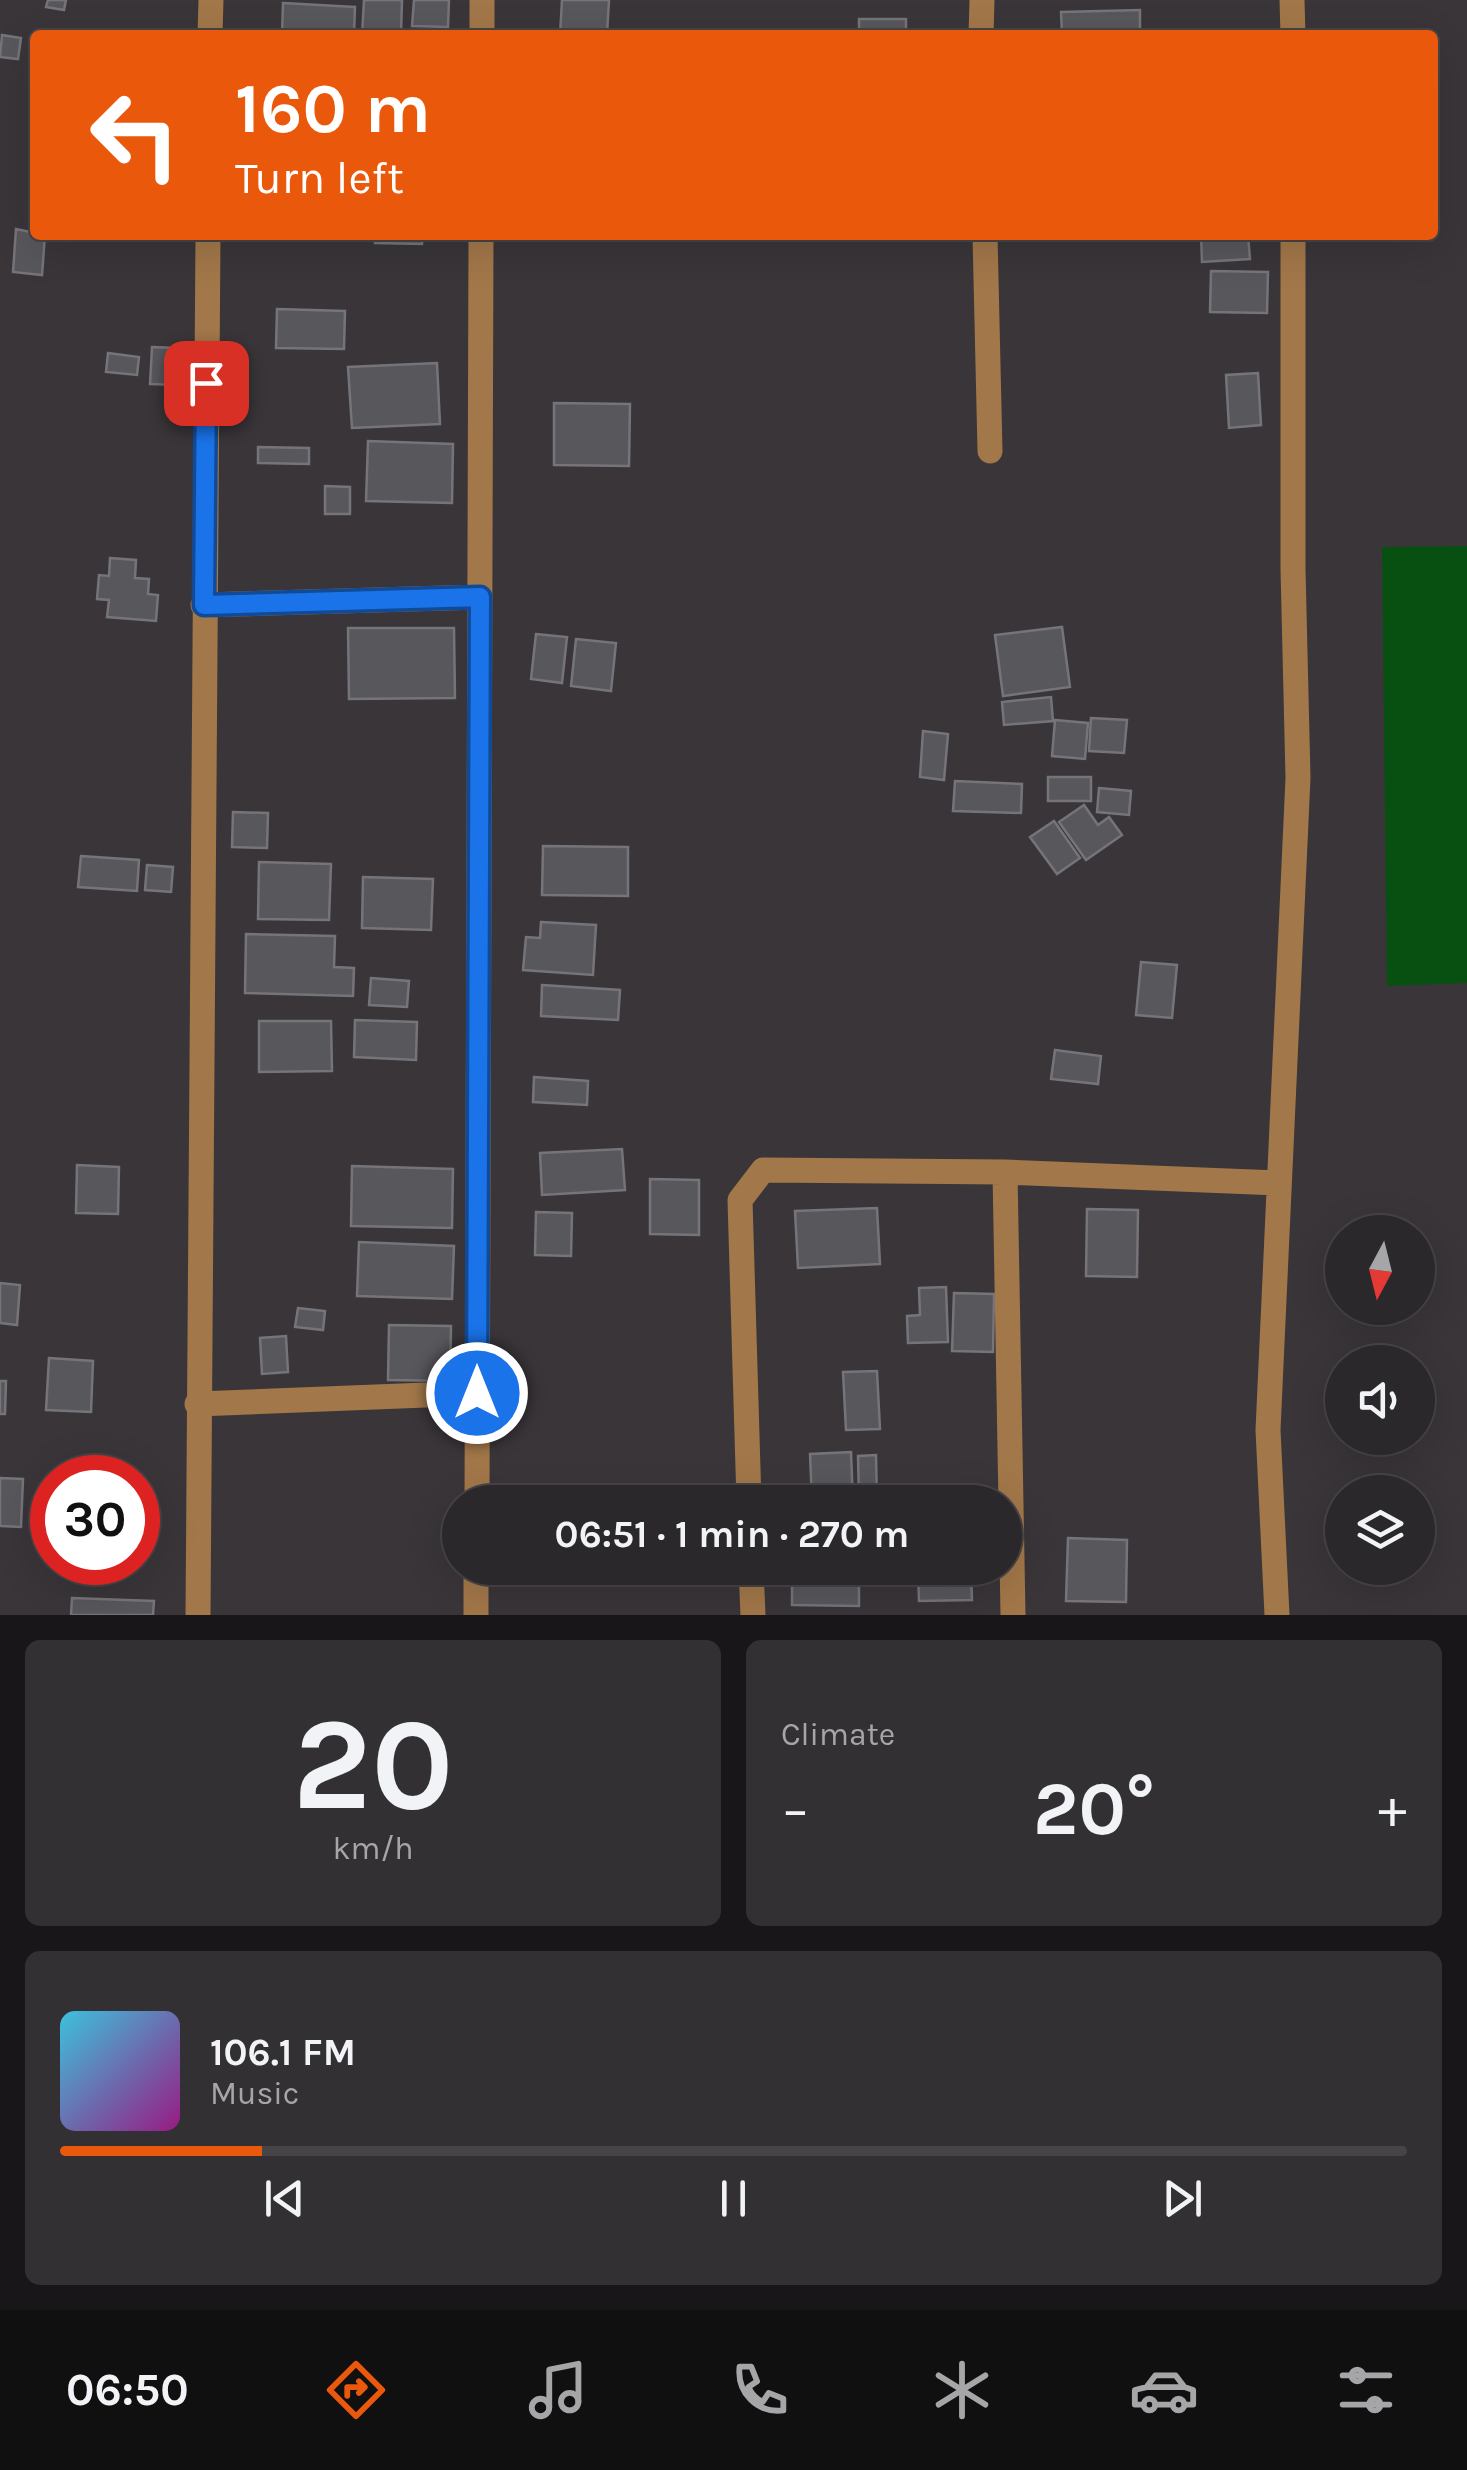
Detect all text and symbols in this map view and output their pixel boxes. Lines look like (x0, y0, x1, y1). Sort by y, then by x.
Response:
text: 160 m (235, 68, 431, 150)
icon: left (70, 70, 200, 200)
text: Turn left (235, 152, 404, 204)
pin (164, 341, 249, 426)
icon: arrive (179, 356, 234, 411)
north arrow (1325, 1215, 1435, 1325)
map controls (1325, 1215, 1435, 1585)
position arrow (425, 1341, 529, 1445)
button: sound (1325, 1345, 1435, 1455)
speed limit sign: 30 (30, 1455, 160, 1585)
button: layers (1325, 1475, 1435, 1585)
text: 06:51 · 1 min · 270 m (555, 1512, 909, 1557)
text: 20 (293, 1689, 453, 1841)
text: Climate (781, 1716, 895, 1753)
text: 20° (1033, 1765, 1155, 1853)
text: − (781, 1777, 810, 1841)
text: + (1378, 1777, 1407, 1841)
text: km/h (332, 1830, 414, 1867)
text: 106.1 FM (210, 2030, 356, 2075)
text: Music (210, 2075, 299, 2112)
icon: previous (257, 2171, 312, 2226)
icon: pause (706, 2171, 761, 2226)
icon: next (1155, 2171, 1210, 2226)
icon: directions (321, 2355, 391, 2425)
icon: music (523, 2355, 593, 2425)
icon: phone (725, 2355, 795, 2425)
icon: climate (927, 2355, 997, 2425)
icon: car (1129, 2355, 1199, 2425)
icon: filters (1331, 2355, 1401, 2425)
text: 06:50 (66, 2364, 189, 2416)

